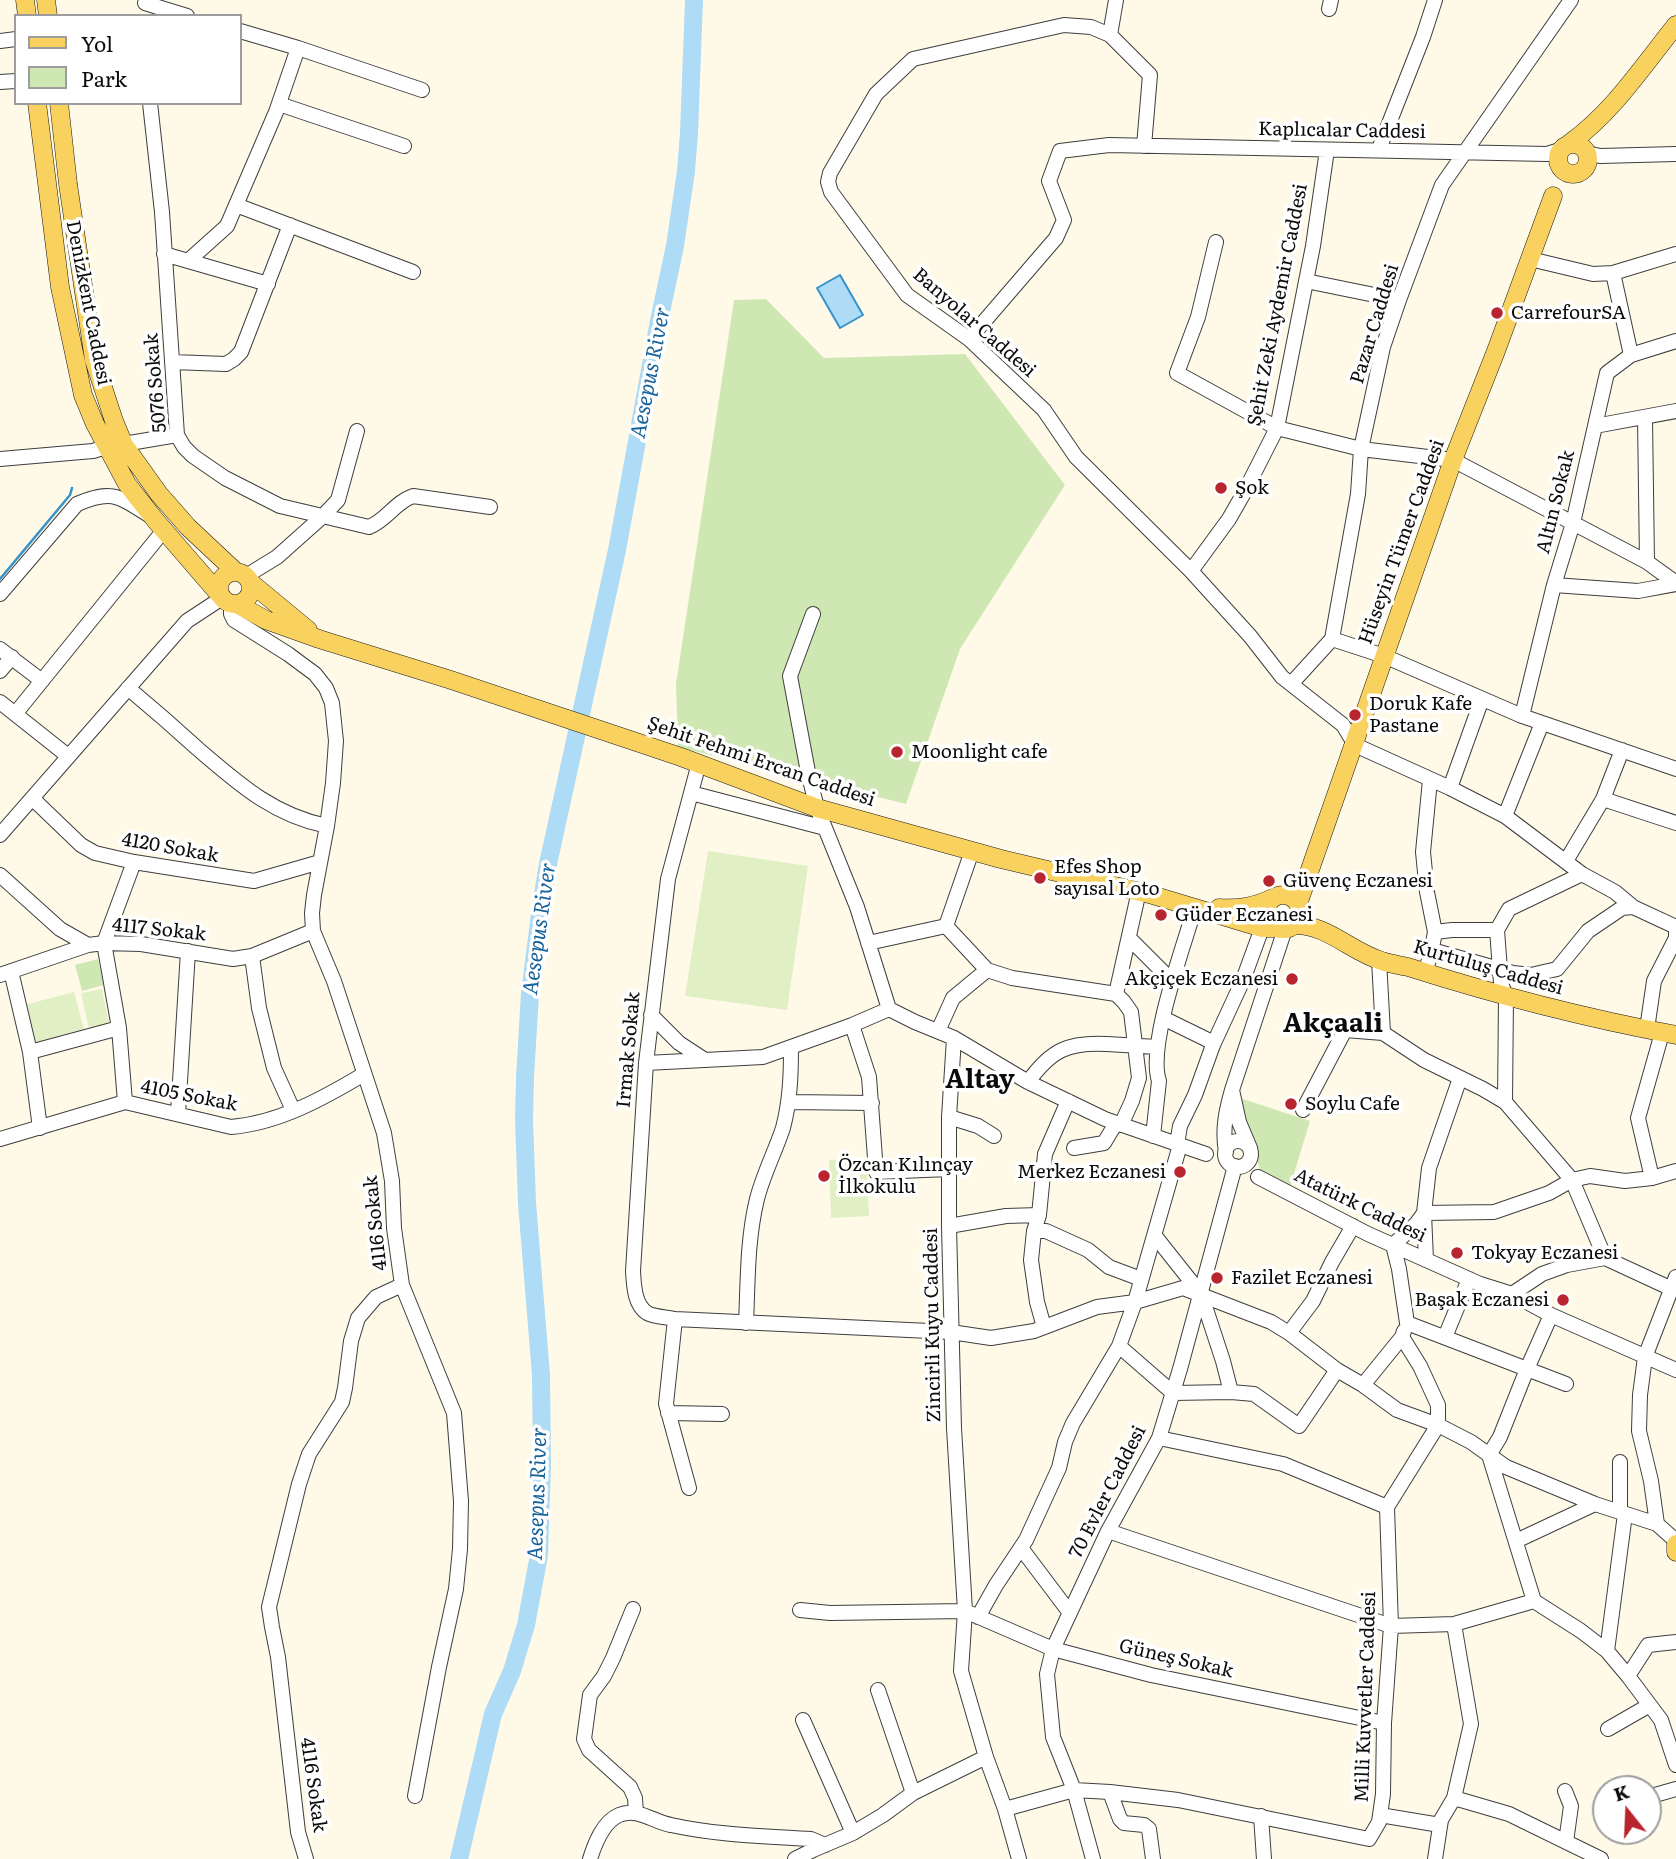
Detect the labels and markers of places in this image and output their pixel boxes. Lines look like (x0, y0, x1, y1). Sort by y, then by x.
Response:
place label: CarrefourSA (1511, 302, 1626, 324)
marker: CarrefourSA (1489, 305, 1505, 321)
place label: Şok (1235, 477, 1269, 499)
marker: Şok (1213, 480, 1229, 496)
place label: Doruk Kafe Pastane (1369, 693, 1472, 737)
marker: Doruk Kafe Pastane (1347, 707, 1363, 723)
place label: Moonlight cafe (911, 741, 1048, 763)
marker: Moonlight cafe (889, 744, 905, 760)
place label: Efes Shop sayısal Loto (1054, 856, 1160, 900)
marker: Efes Shop sayısal Loto (1032, 870, 1048, 886)
place label: Güvenç Eczanesi (1283, 870, 1433, 892)
marker: Güvenç Eczanesi (1261, 873, 1277, 889)
place label: Güder Eczanesi (1175, 904, 1313, 926)
marker: Güder Eczanesi (1153, 907, 1169, 923)
place label: Akçiçek Eczanesi (1125, 968, 1278, 990)
marker: Akçiçek Eczanesi (1284, 971, 1300, 987)
place label: Soylu Cafe (1305, 1093, 1400, 1115)
marker: Soylu Cafe (1283, 1096, 1299, 1112)
place label: Özcan Kılınçay İlkokulu (838, 1154, 973, 1198)
place label: Merkez Eczanesi (1017, 1161, 1166, 1183)
marker: Merkez Eczanesi (1172, 1164, 1188, 1180)
marker: Özcan Kılınçay İlkokulu (816, 1168, 832, 1184)
place label: Tokyay Eczanesi (1471, 1242, 1618, 1264)
marker: Tokyay Eczanesi (1449, 1245, 1465, 1261)
place label: Fazilet Eczanesi (1231, 1267, 1373, 1289)
marker: Fazilet Eczanesi (1209, 1270, 1225, 1286)
place label: Başak Eczanesi (1414, 1289, 1549, 1311)
marker: Başak Eczanesi (1555, 1292, 1571, 1308)

